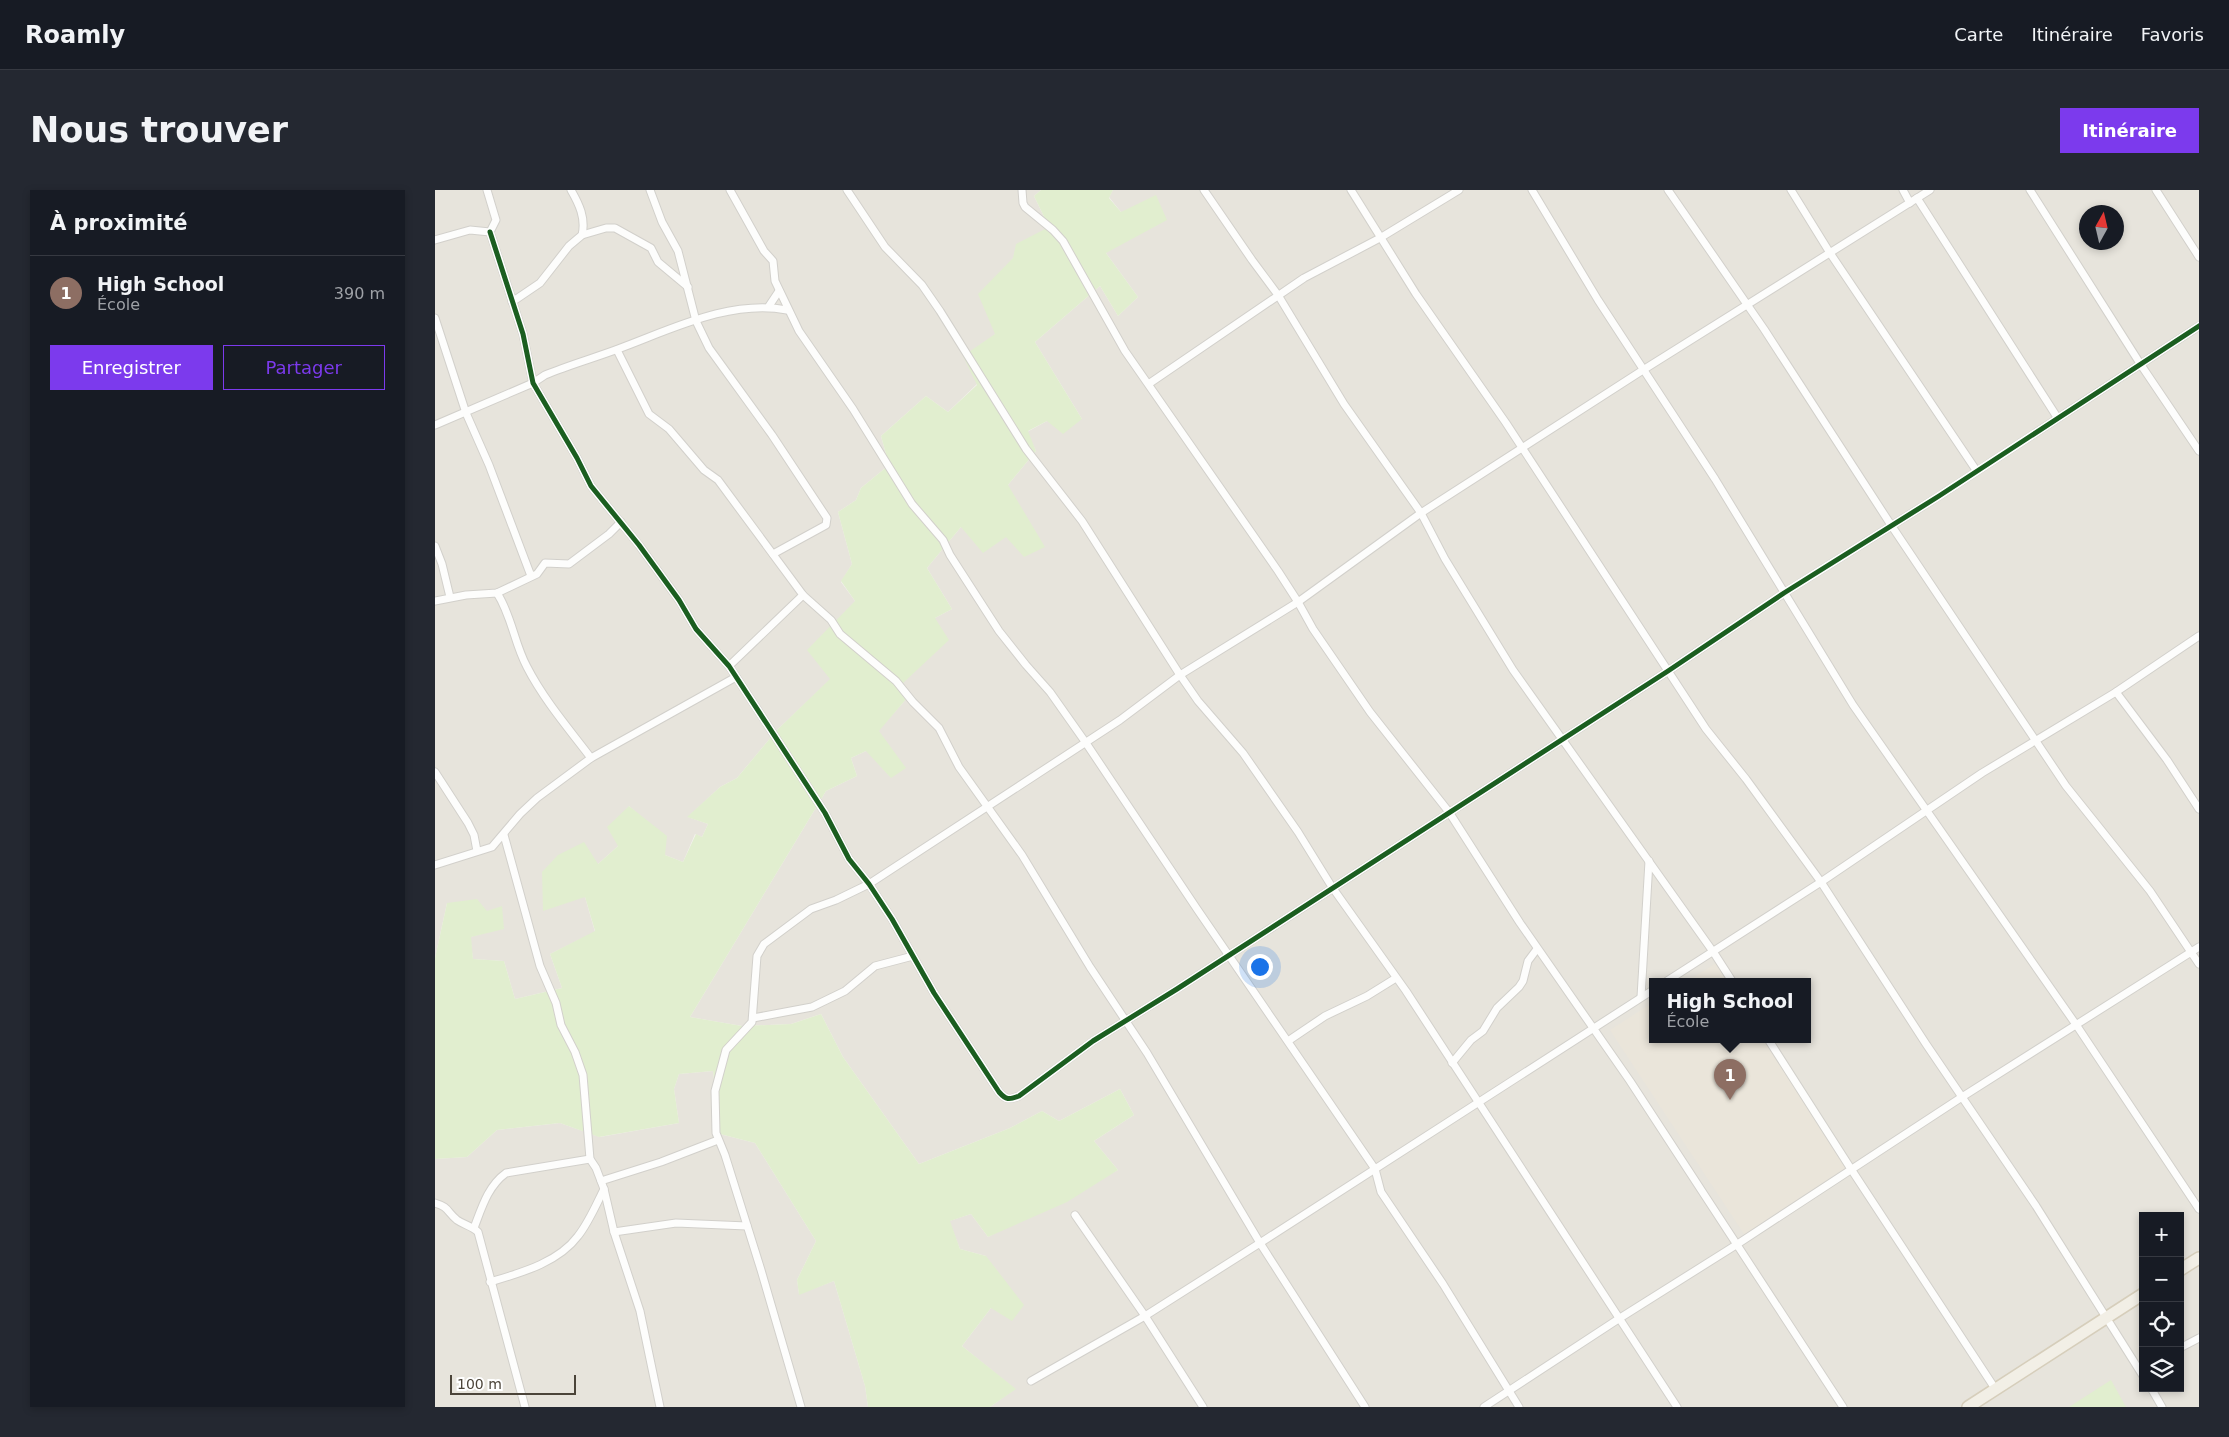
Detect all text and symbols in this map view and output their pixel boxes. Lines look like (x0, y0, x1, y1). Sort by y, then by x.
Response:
text: Roamly (25, 21, 125, 49)
text: Carte (1954, 24, 2003, 45)
text: Itinéraire (2031, 24, 2113, 45)
text: Favoris (2141, 24, 2204, 45)
button: Itinéraire (2060, 108, 2199, 153)
text: Nous trouver (30, 110, 288, 150)
north arrow (2079, 205, 2124, 250)
text: À proximité (50, 211, 187, 235)
text: High School (97, 273, 224, 295)
text: 1 (60, 284, 72, 303)
text: 390 m (334, 284, 385, 303)
text: École (97, 295, 140, 314)
button: Enregistrer (50, 345, 213, 390)
button: Partager (223, 345, 385, 390)
your location (1247, 954, 1273, 980)
popup (1649, 978, 1811, 1043)
text: High School (1666, 990, 1794, 1012)
text: École (1666, 1012, 1709, 1031)
pin: 1 (1714, 1059, 1746, 1100)
map controls (2139, 1212, 2184, 1392)
button: + (2139, 1212, 2184, 1257)
button: − (2139, 1257, 2184, 1302)
button: locate (2139, 1302, 2184, 1347)
button: layers (2139, 1347, 2184, 1392)
scale bar (450, 1372, 576, 1395)
text: 100 m (457, 1376, 502, 1392)

